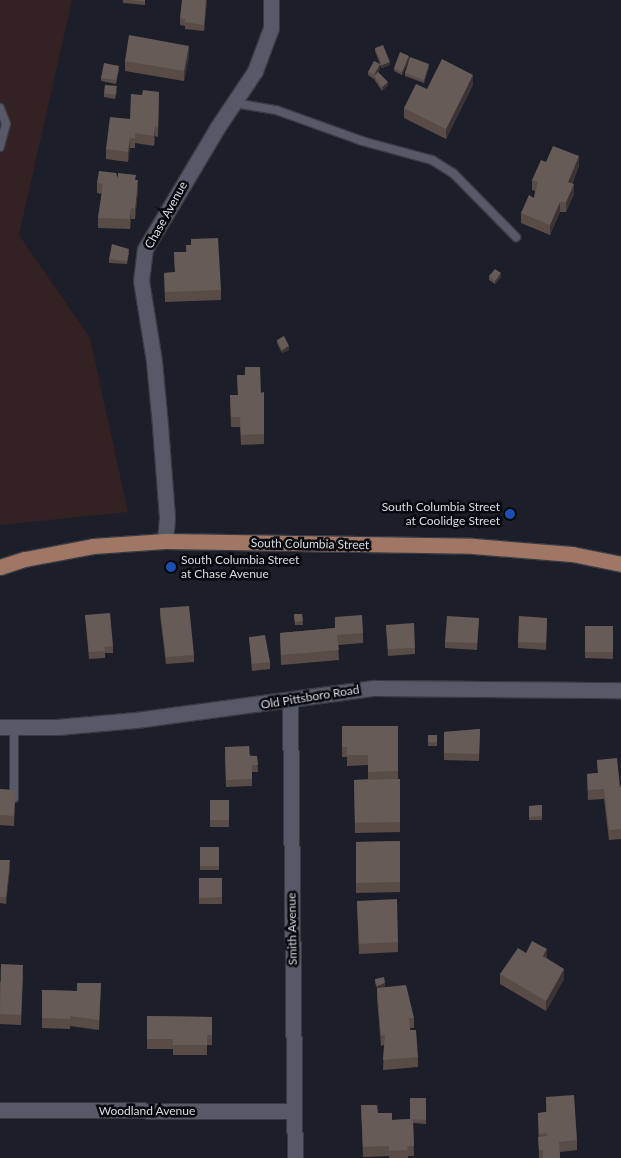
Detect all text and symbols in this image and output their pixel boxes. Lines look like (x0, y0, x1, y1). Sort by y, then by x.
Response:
street label: Chase Avenue (142, 179, 190, 251)
place label: South Columbia Street at Coolidge Street (382, 500, 500, 528)
marker: South Columbia Street at Coolidge Street (504, 508, 516, 520)
street label: South Columbia Street (251, 536, 369, 552)
place label: South Columbia Street at Chase Avenue (181, 553, 299, 581)
marker: South Columbia Street at Chase Avenue (165, 561, 177, 573)
street label: Old Pittsboro Road (260, 682, 360, 712)
street label: Smith Avenue (284, 892, 300, 966)
street label: Woodland Avenue (98, 1104, 196, 1118)

